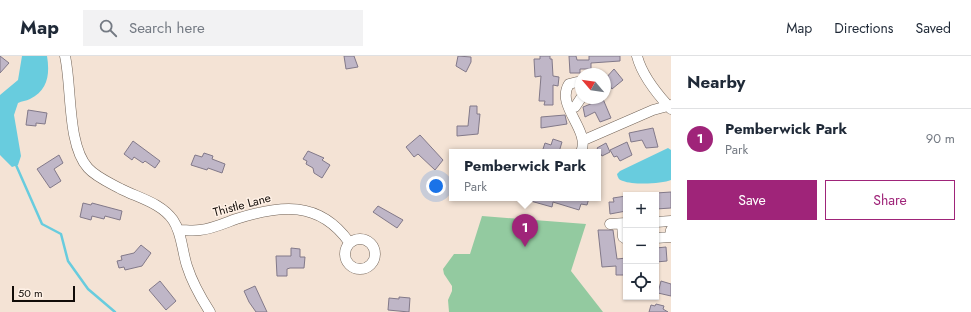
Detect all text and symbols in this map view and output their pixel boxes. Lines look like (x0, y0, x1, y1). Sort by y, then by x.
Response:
search box (83, 10, 363, 46)
text: Map (20, 14, 59, 41)
icon: search (97, 17, 119, 39)
text: Search here (129, 17, 205, 39)
text: Map (786, 18, 812, 38)
text: Directions (834, 18, 894, 38)
text: Saved (916, 18, 951, 38)
north arrow (575, 68, 611, 104)
text: Nearby (687, 70, 745, 94)
text: Pemberwick Park (725, 118, 847, 140)
text: 1 (697, 129, 703, 148)
text: 90 m (926, 129, 955, 148)
text: Park (725, 140, 748, 159)
popup (449, 149, 601, 201)
text: Pemberwick Park (464, 155, 586, 177)
your location (426, 176, 446, 196)
text: Park (464, 177, 487, 196)
button: Save (687, 180, 817, 220)
button: Share (825, 180, 955, 220)
street label: Thistle Lane (211, 189, 273, 221)
map controls (623, 192, 659, 300)
button: + (623, 192, 659, 228)
pin: 1 (512, 214, 538, 247)
button: − (623, 228, 659, 264)
button: locate (623, 264, 659, 300)
scale bar (12, 284, 75, 303)
text: 50 m (18, 285, 43, 301)

